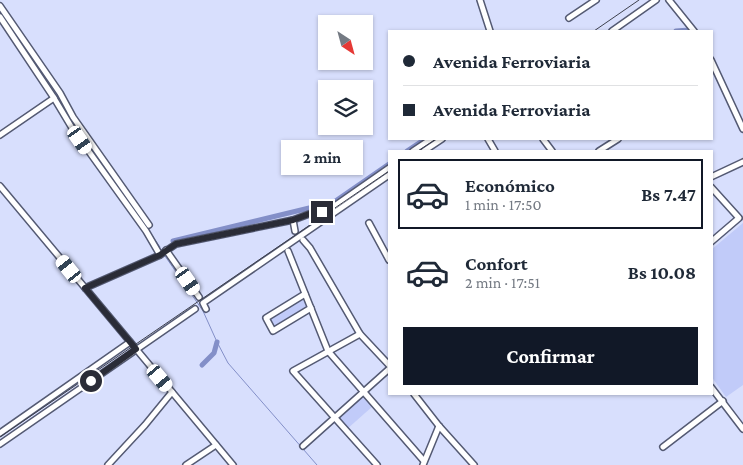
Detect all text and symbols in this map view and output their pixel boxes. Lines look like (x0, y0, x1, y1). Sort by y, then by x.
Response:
north arrow (318, 15, 372, 70)
map controls (318, 15, 373, 135)
text: Avenida Ferroviaria (433, 51, 590, 72)
button: layers (318, 80, 373, 135)
text: Avenida Ferroviaria (433, 99, 590, 120)
car (65, 123, 94, 157)
callout: 2 min (281, 140, 363, 174)
text: 2 min (303, 149, 341, 166)
icon: car (405, 172, 450, 217)
text: Económico (465, 175, 555, 196)
text: Bs 7.47 (641, 184, 696, 205)
text: 1 min · 17:50 (465, 196, 542, 213)
route end (311, 201, 333, 223)
icon: car (405, 250, 450, 295)
car (53, 253, 84, 285)
text: Confort (465, 253, 528, 274)
text: Bs 10.08 (628, 262, 696, 283)
car (173, 264, 202, 298)
text: 2 min · 17:51 (465, 274, 540, 291)
button: Confirmar (403, 327, 698, 385)
car (144, 362, 175, 394)
route start (80, 370, 102, 392)

